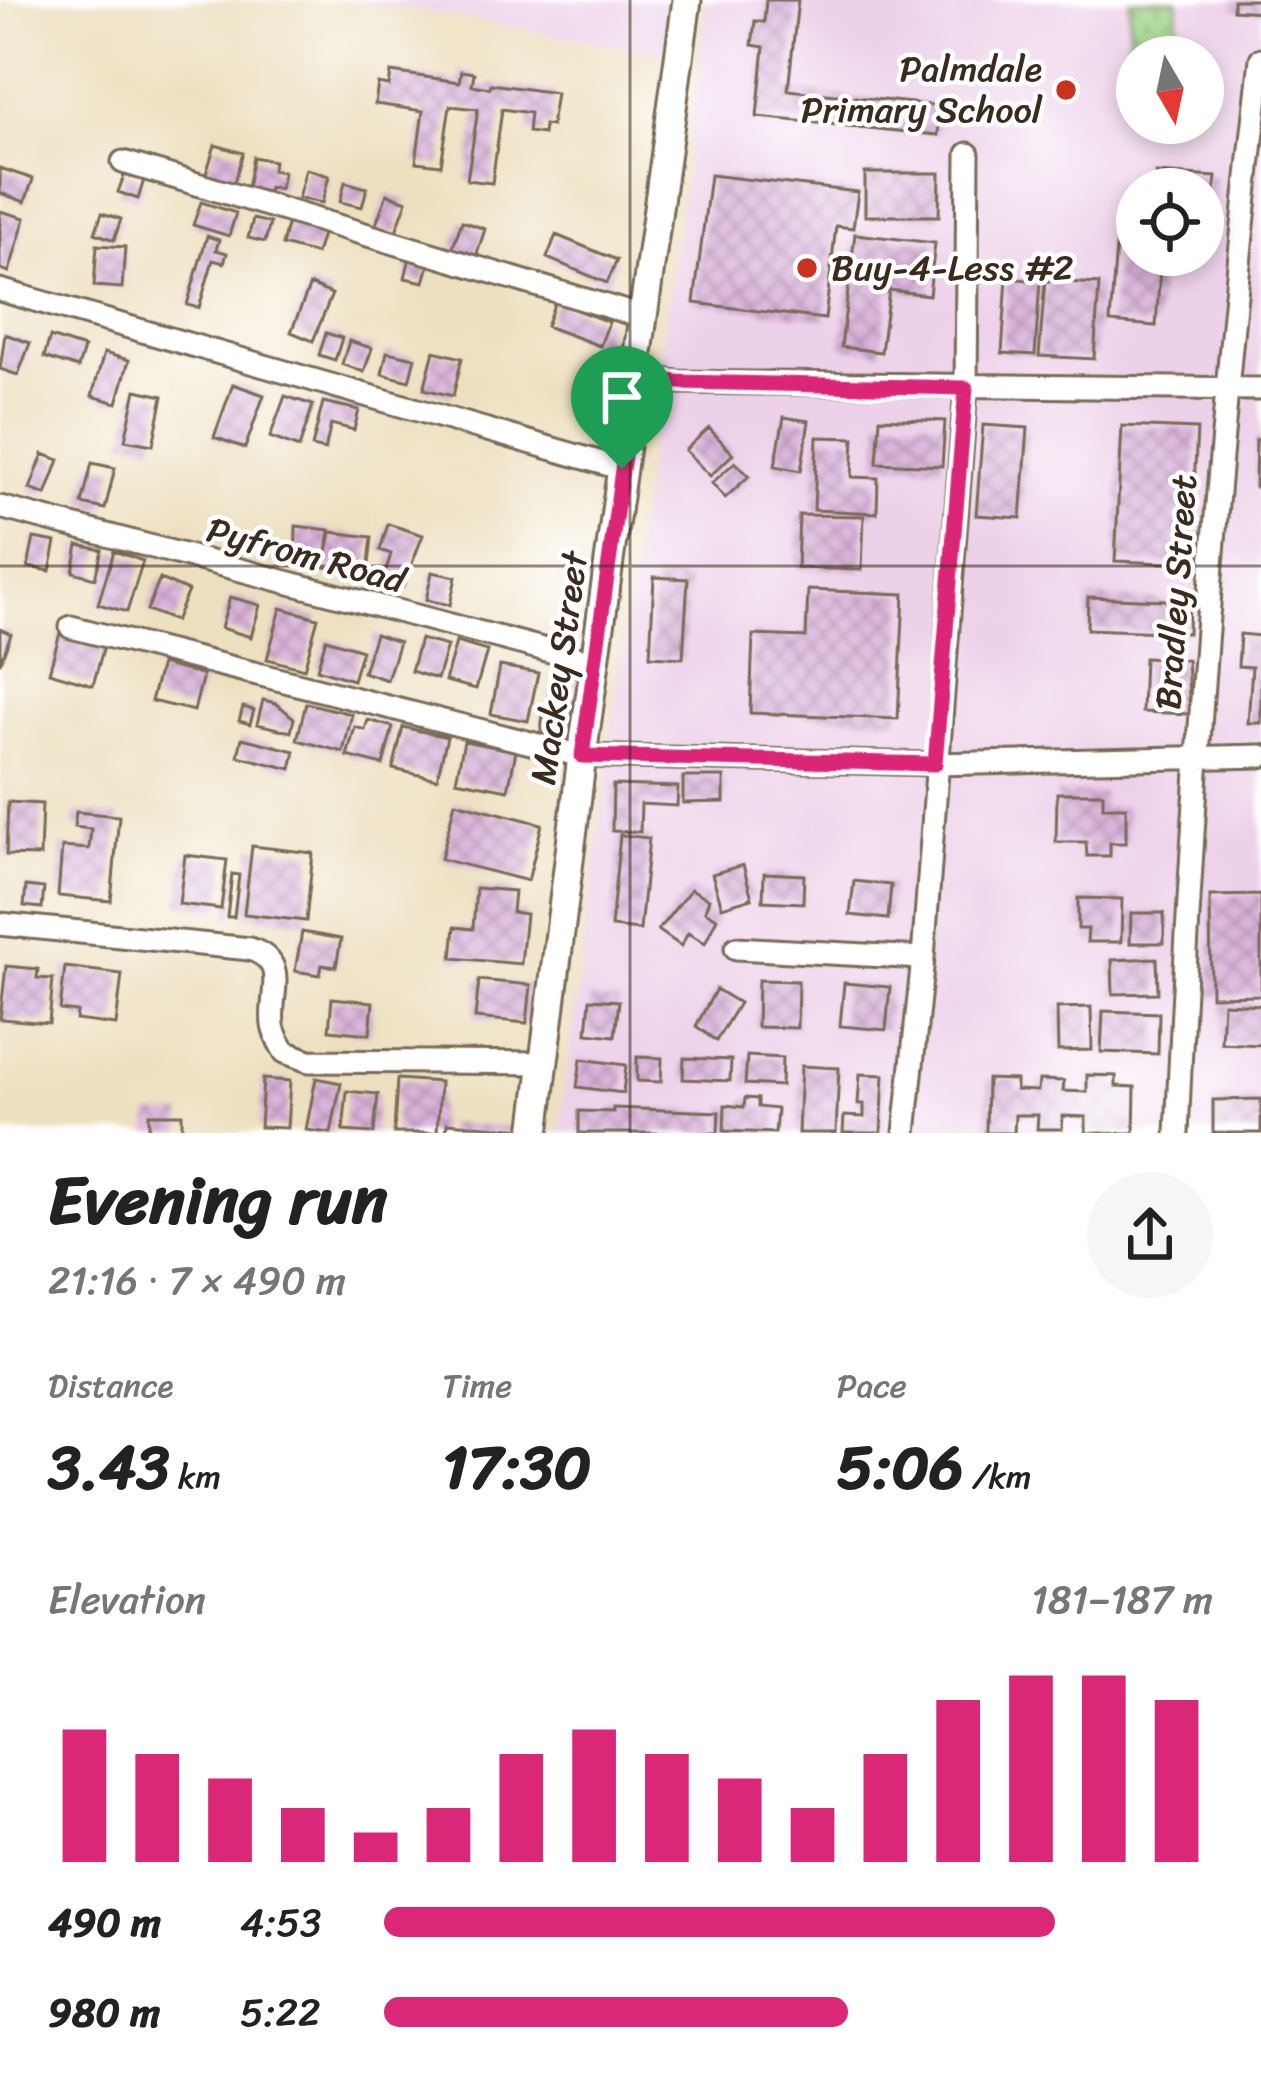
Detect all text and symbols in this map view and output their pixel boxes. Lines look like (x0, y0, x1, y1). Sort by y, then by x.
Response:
north arrow (1116, 36, 1224, 144)
map controls (1116, 36, 1224, 276)
place label: Palmdale Primary School (801, 37, 1043, 142)
marker: Palmdale Primary School (1053, 77, 1079, 103)
button: locate (1116, 168, 1224, 276)
place label: Buy-4-Less #2 (831, 236, 1074, 300)
marker: Buy-4-Less #2 (794, 255, 820, 281)
pin (571, 346, 673, 469)
icon: arrive (589, 364, 655, 430)
street label: Bradley Street (1136, 472, 1216, 712)
street label: Pyfrom Road (199, 498, 414, 613)
street label: Mackey Street (511, 546, 607, 788)
text: Evening run (48, 1142, 388, 1259)
button: share (1087, 1172, 1213, 1298)
text: 21:16 · 7 × 490 m (48, 1246, 346, 1315)
text: Distance (48, 1357, 173, 1415)
text: Time (442, 1357, 512, 1415)
text: Pace (837, 1357, 907, 1415)
text: 3.43 (48, 1415, 170, 1521)
text: 17:30 (442, 1415, 591, 1521)
text: 5:06 (837, 1415, 963, 1521)
text: km (170, 1448, 221, 1506)
text: /km (963, 1448, 1031, 1506)
text: Elevation (48, 1565, 206, 1634)
text: 181–187 m (1031, 1565, 1213, 1634)
text: 490 m (48, 1888, 161, 1957)
text: 4:53 (240, 1888, 321, 1957)
text: 980 m (48, 1978, 160, 2047)
text: 5:22 (240, 1978, 321, 2047)

